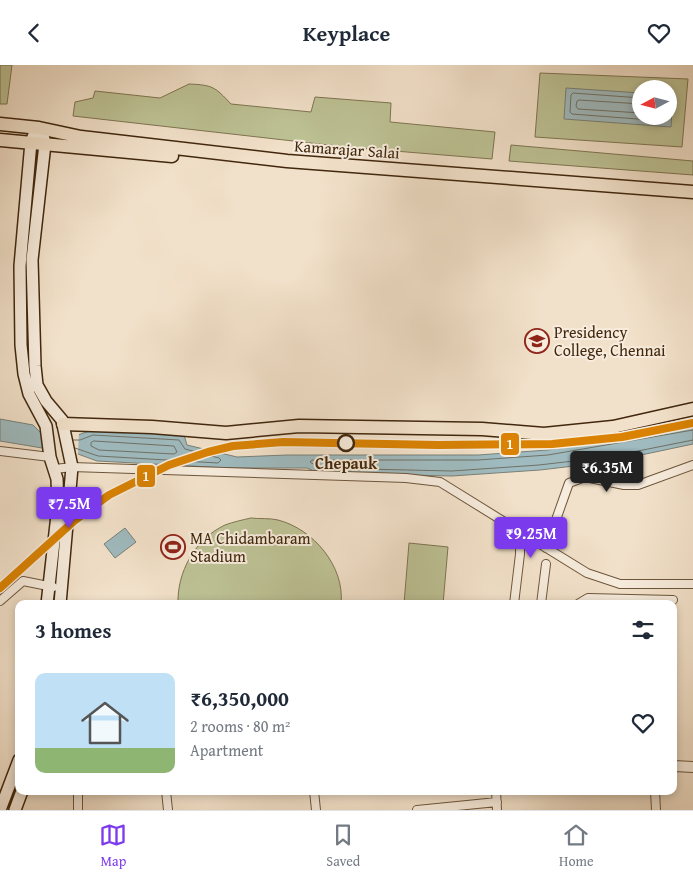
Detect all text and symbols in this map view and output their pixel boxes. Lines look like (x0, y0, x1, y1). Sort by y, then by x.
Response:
text: Keyplace (303, 17, 390, 49)
icon: back (20, 19, 48, 47)
icon: heart (645, 19, 673, 47)
north arrow (632, 80, 678, 125)
map controls (632, 80, 677, 125)
street label: Kamarajar Salai (294, 133, 401, 165)
place label: Presidency College, Chennai (554, 320, 666, 362)
school or university icon: Presidency College, Chennai (524, 328, 550, 354)
line badge: 1 (500, 432, 520, 456)
marker: Chepauk (337, 434, 355, 452)
text: 1 (506, 434, 514, 454)
place label: Chepauk (315, 451, 378, 475)
pin: ₹6.35M (566, 451, 648, 493)
text: ₹6.35M (581, 455, 633, 479)
line badge: 1 (136, 464, 156, 488)
text: 1 (142, 466, 150, 486)
pin: ₹7.5M (34, 487, 104, 529)
text: ₹7.5M (47, 491, 91, 515)
pin: ₹9.25M (490, 517, 572, 559)
text: ₹9.25M (505, 521, 557, 545)
place label: MA Chidambaram Stadium (190, 526, 311, 568)
sports icon: MA Chidambaram Stadium (160, 534, 186, 560)
text: 3 homes (35, 615, 111, 646)
icon: filters (629, 616, 657, 644)
text: ₹6,350,000 (190, 683, 289, 714)
icon: home (75, 693, 135, 753)
icon: heart (629, 709, 657, 737)
text: 2 rooms · 80 m² (190, 714, 290, 738)
text: Apartment (190, 738, 263, 762)
tab: Map (99, 821, 127, 871)
tab: Saved (326, 821, 360, 871)
tab: Home (559, 821, 594, 871)

